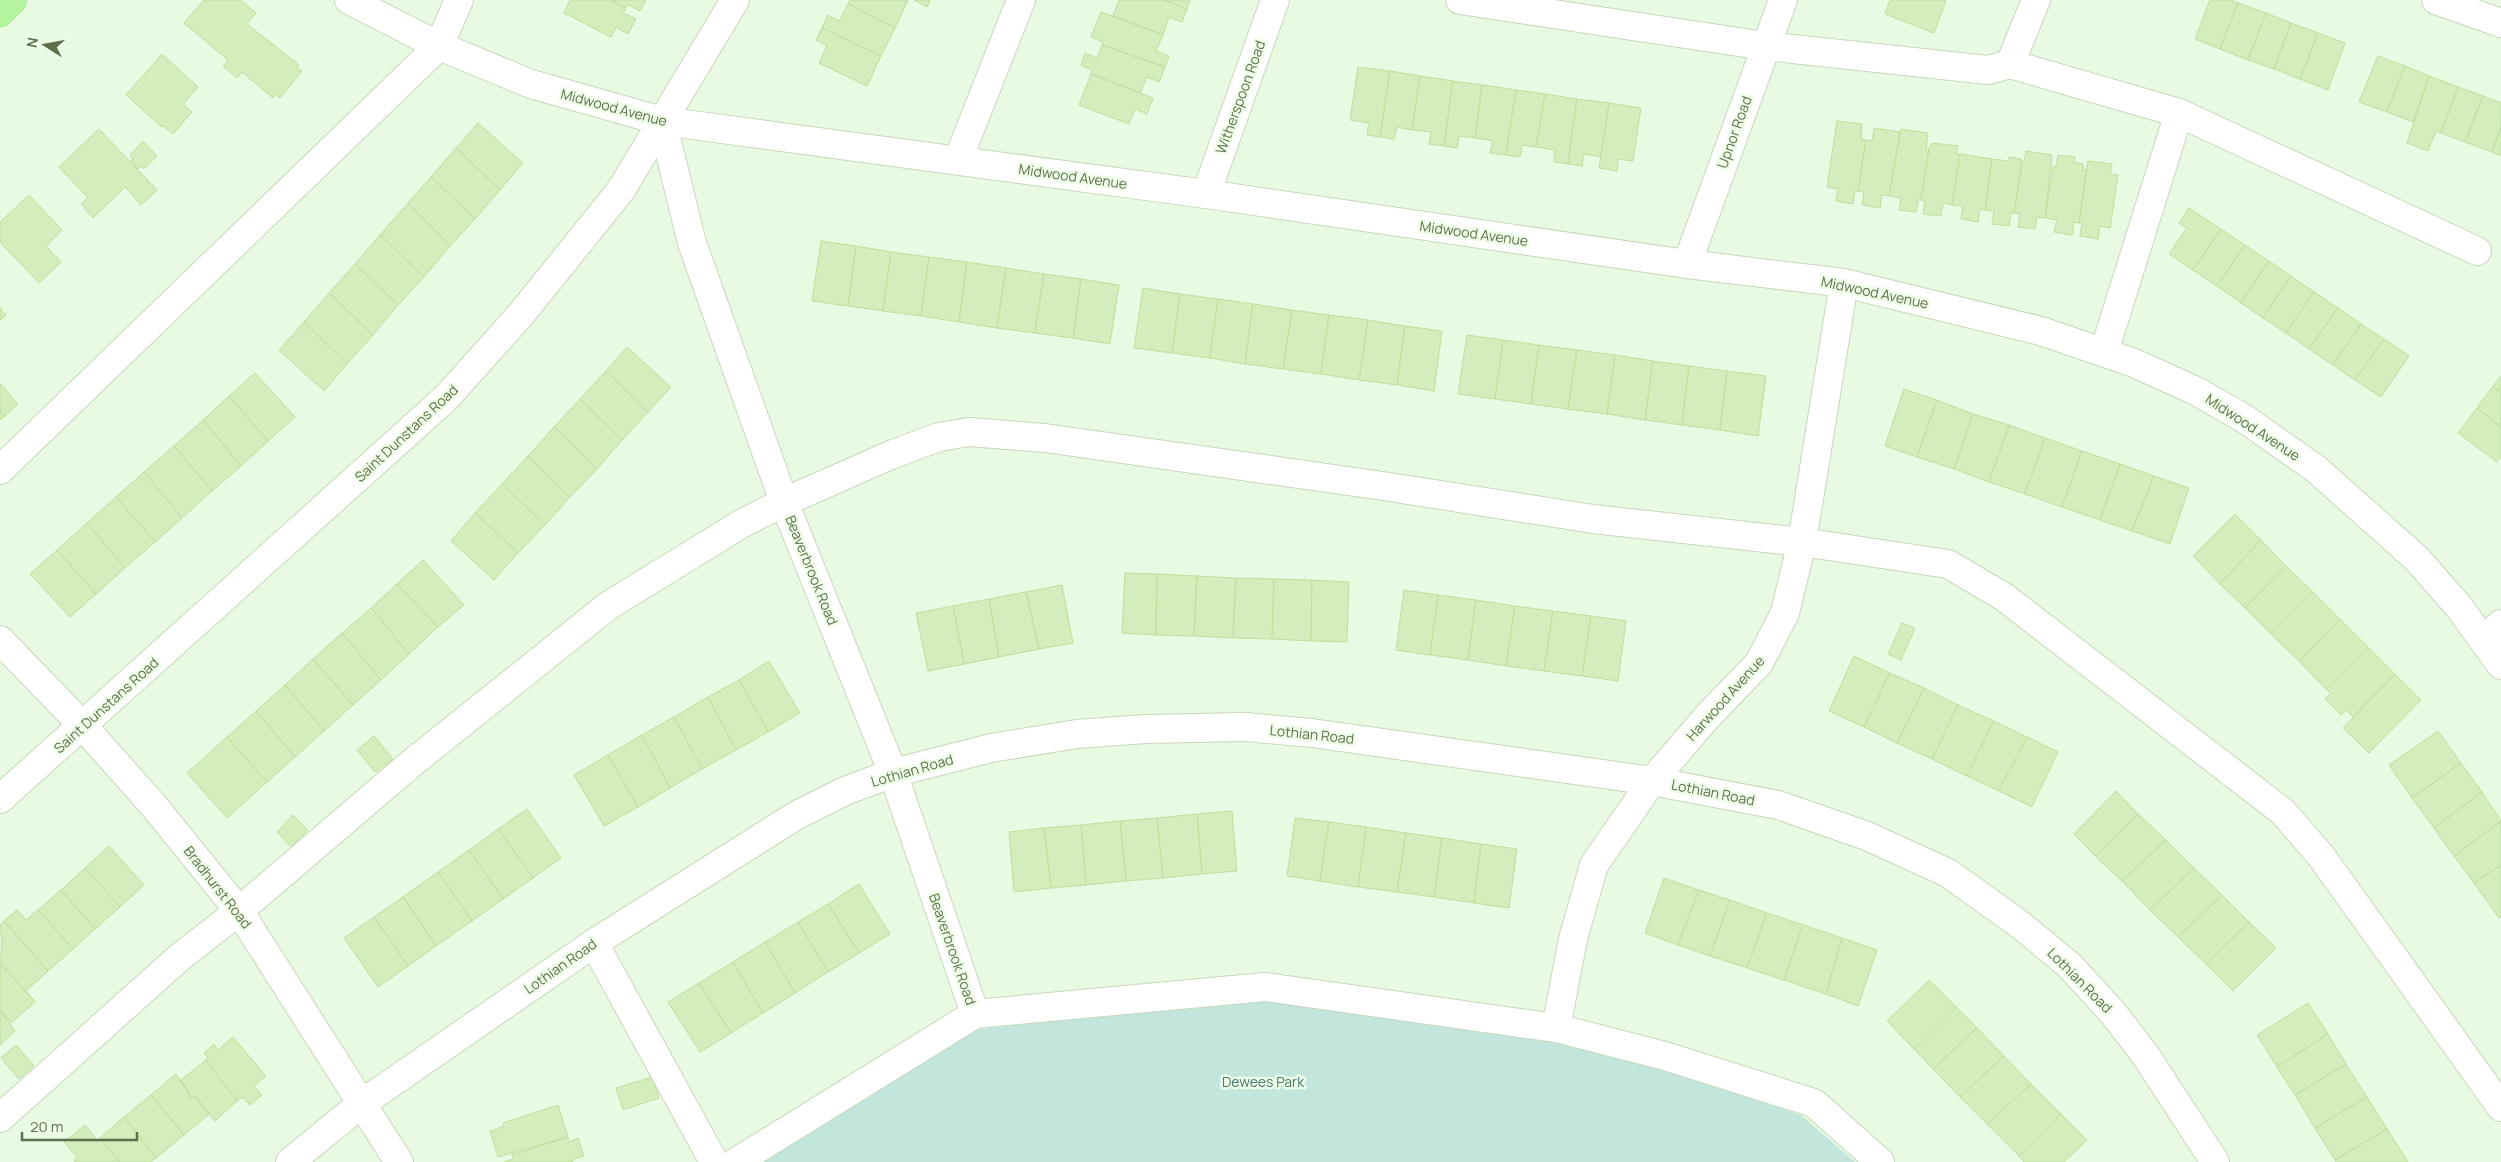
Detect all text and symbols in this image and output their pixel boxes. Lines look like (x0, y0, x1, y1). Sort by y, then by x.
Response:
north arrow (20, 20, 70, 70)
text: N (21, 36, 42, 49)
street label: Witherspoon Road (1211, 38, 1269, 156)
street label: Midwood Avenue (559, 84, 669, 130)
street label: Upnor Road (1712, 93, 1756, 171)
street label: Midwood Avenue (1018, 159, 1128, 193)
street label: Midwood Avenue (1419, 216, 1529, 250)
street label: Midwood Avenue (1820, 271, 1930, 313)
street label: Saint Dunstans Road (350, 380, 462, 486)
street label: Midwood Avenue (2202, 389, 2304, 465)
street label: Beaverbrook Road (781, 512, 843, 628)
street label: Harwood Avenue (1682, 651, 1768, 745)
street label: Saint Dunstans Road (50, 653, 162, 757)
street label: Lothian Road (1269, 720, 1355, 748)
street label: Lothian Road (869, 749, 955, 791)
street label: Lothian Road (1670, 775, 1756, 809)
street label: Bradhurst Road (180, 842, 256, 932)
street label: Beaverbrook Road (925, 891, 981, 1007)
street label: Lothian Road (520, 934, 600, 998)
street label: Lothian Road (2043, 943, 2117, 1017)
park label: Dewees Park (1222, 1072, 1305, 1091)
scale bar (22, 1110, 138, 1142)
text: 20 m (30, 1116, 63, 1137)

